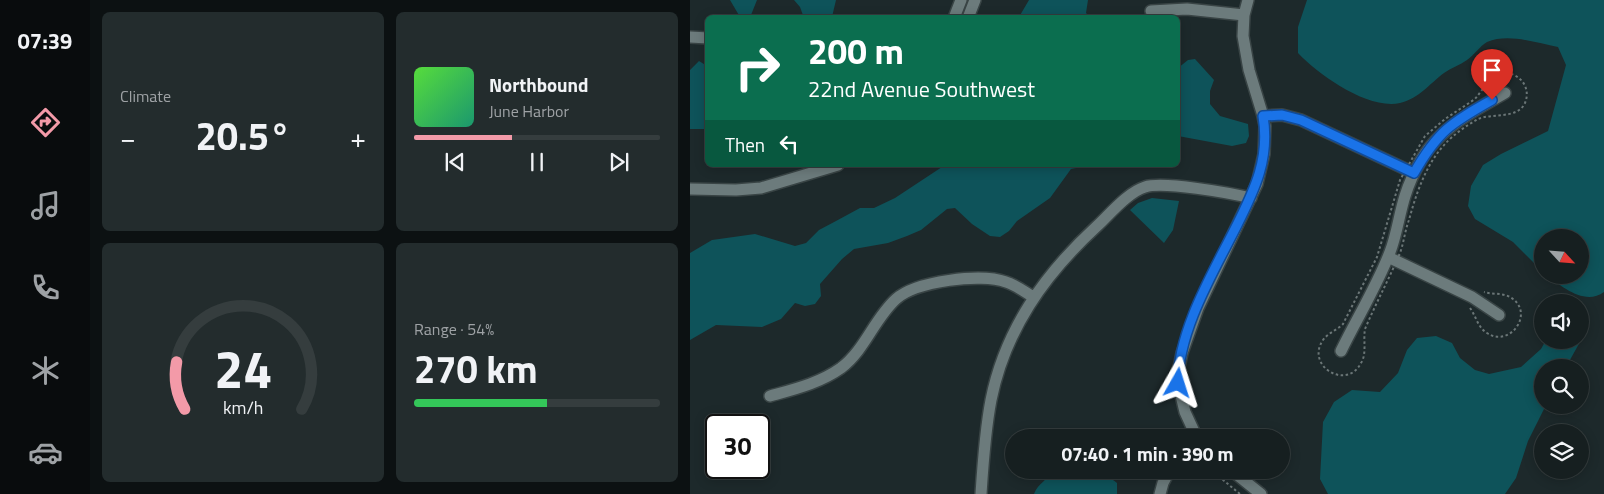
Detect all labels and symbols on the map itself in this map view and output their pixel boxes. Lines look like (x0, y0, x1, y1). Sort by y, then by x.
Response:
pin (1471, 49, 1513, 100)
north arrow (1534, 229, 1589, 284)
position arrow (1151, 356, 1203, 408)
speed limit sign: 30 (705, 414, 770, 479)

